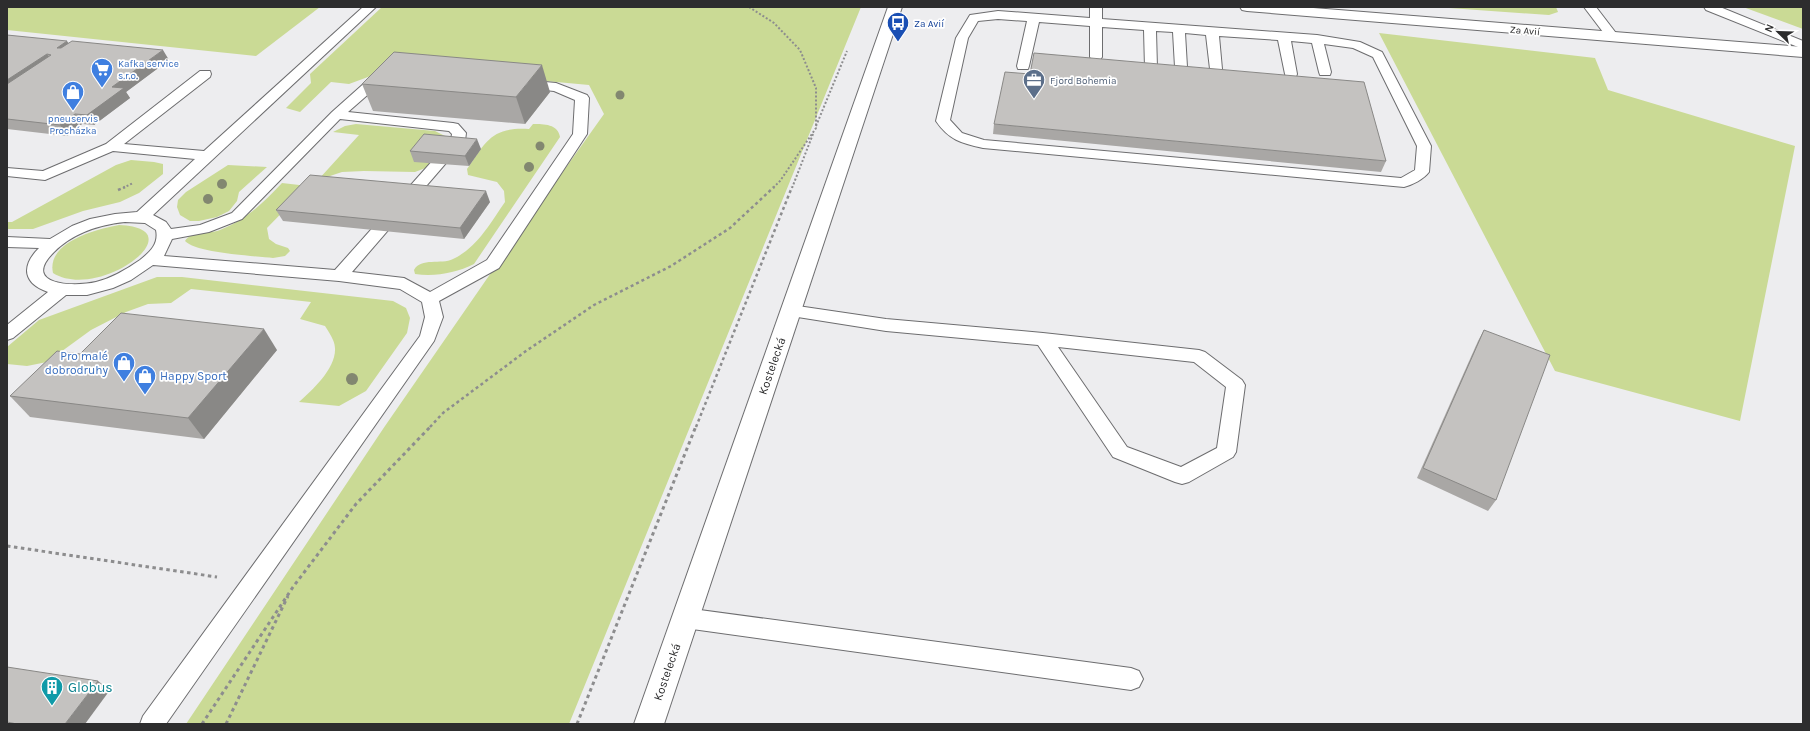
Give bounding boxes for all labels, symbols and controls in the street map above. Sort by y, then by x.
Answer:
bus stop icon: Za Avií [885,10,911,43]
north arrow [1758,12,1798,52]
place label: Za Avií [914,18,944,30]
text: N [1762,22,1777,34]
street label: Za Avií [1509,24,1541,38]
supermarket icon: Kafka service s.r.o. [89,56,115,89]
place label: Kafka service s.r.o. [118,58,179,82]
office icon: Fjord Bohemia [1021,67,1047,100]
place label: Fjord Bohemia [1050,75,1116,87]
shop icon: pneuservis Procházka [60,79,86,112]
place label: pneuservis Procházka [48,113,98,137]
street label: Kostelecká [756,335,788,397]
place label: Pro malé dobrodruhy [45,349,108,377]
shop icon: Pro malé dobrodruhy [111,350,137,383]
shop icon: Happy Sport [132,363,158,396]
place label: Happy Sport [160,369,227,383]
street label: Kostelecká [651,641,683,703]
building icon: Globus [39,674,65,707]
place label: Globus [68,679,113,696]

